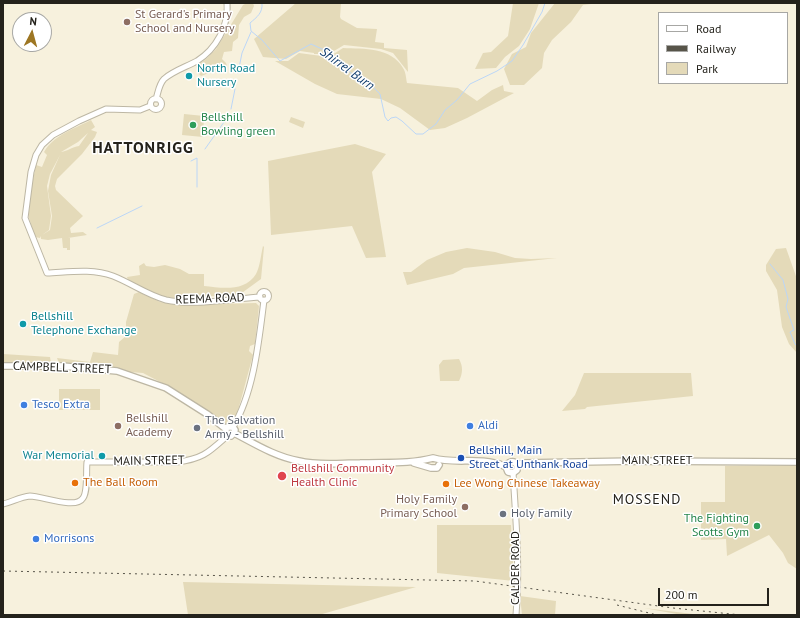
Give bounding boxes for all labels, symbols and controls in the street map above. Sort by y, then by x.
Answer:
place label: St Gerard's Primary School and Nursery [135,8,235,36]
north arrow [12,12,52,52]
legend [658,12,788,84]
text: N [29,14,37,28]
marker: St Gerard's Primary School and Nursery [122,17,132,27]
text: Road [696,21,721,36]
text: Railway [696,41,736,56]
water label: Shirrel Burn [317,44,377,94]
text: Park [696,61,718,76]
place label: North Road Nursery [197,62,255,90]
marker: North Road Nursery [184,71,194,81]
place label: Bellshill Bowling green [201,111,275,139]
marker: Bellshill Bowling green [188,120,198,130]
district label: HATTONRIGG [92,138,194,158]
street label: REEMA ROAD [175,291,245,307]
place label: Bellshill Telephone Exchange [31,310,137,338]
marker: Bellshill Telephone Exchange [18,319,28,329]
street label: CAMPBELL STREET [13,359,111,377]
place label: Tesco Extra [32,398,90,412]
marker: Tesco Extra [19,400,29,410]
place label: Bellshill Academy [126,412,172,440]
place label: The Salvation Army - Bellshill [205,414,284,442]
place label: Aldi [478,419,498,433]
marker: Bellshill Academy [113,421,123,431]
marker: Aldi [465,421,475,431]
marker: The Salvation Army - Bellshill [192,423,202,433]
place label: Bellshill, Main Street at Unthank Road [469,444,588,472]
place label: War Memorial [23,449,94,463]
marker: War Memorial [97,451,107,461]
street label: MAIN STREET [113,453,185,469]
marker: Bellshill, Main Street at Unthank Road [456,453,466,463]
street label: MAIN STREET [622,454,692,468]
place label: Bellshill Community Health Clinic [291,462,394,490]
marker: Bellshill Community Health Clinic [276,470,288,482]
place label: The Ball Room [83,476,158,490]
place label: Lee Wong Chinese Takeaway [454,477,600,491]
marker: The Ball Room [70,478,80,488]
marker: Lee Wong Chinese Takeaway [441,479,451,489]
district label: MOSSEND [613,492,681,508]
place label: Holy Family Primary School [380,493,457,521]
marker: Holy Family Primary School [460,502,470,512]
place label: Holy Family [511,507,572,521]
marker: Holy Family [498,509,508,519]
place label: The Fighting Scotts Gym [684,512,749,540]
marker: The Fighting Scotts Gym [752,521,762,531]
street label: CALDER ROAD [509,531,523,605]
place label: Morrisons [44,532,94,546]
marker: Morrisons [31,534,41,544]
scale bar [660,580,771,606]
text: 200 m [665,587,698,602]

